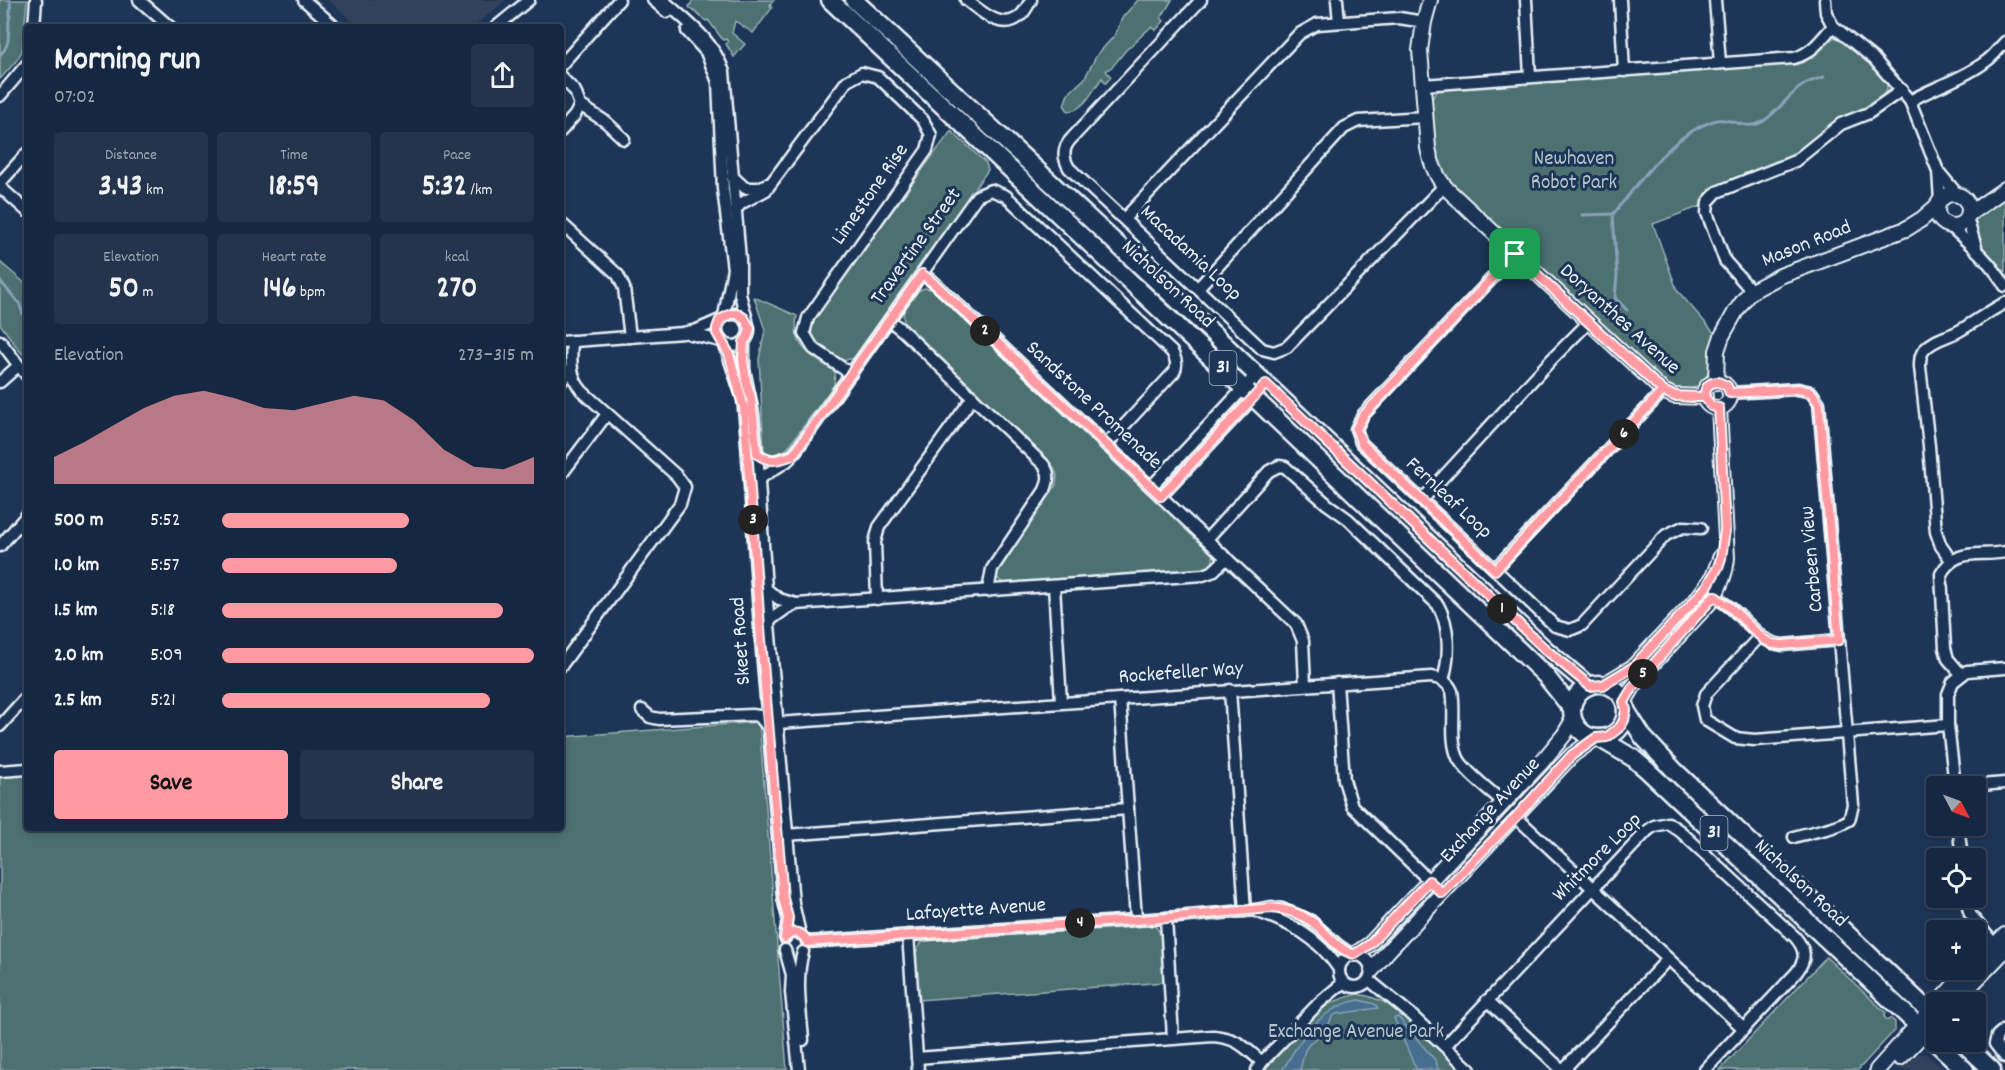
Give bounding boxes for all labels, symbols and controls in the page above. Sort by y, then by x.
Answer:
text: Morning run [54,38,201,85]
button: share [471,44,534,107]
text: 07:02 [54,84,96,112]
street label: Limestone Rise [825,138,917,252]
text: Distance [105,144,157,167]
text: Time [280,144,308,167]
text: Pace [443,144,471,167]
park label: Newhaven Robot Park [1531,145,1617,199]
text: 3.43 [98,167,142,210]
text: 18:59 [268,167,320,210]
text: 5:32 [421,167,467,210]
text: km [142,179,164,202]
text: /km [467,179,493,202]
street label: Travertine Street [864,182,970,312]
street label: Macadamia Loop [1132,199,1248,309]
street label: Mason Road [1758,213,1856,277]
pin [1489,228,1540,279]
street label: Nicholson Road [1113,234,1221,336]
icon: arrive [1498,237,1531,270]
text: Elevation [103,246,159,269]
text: Heart rate [262,246,326,269]
text: kcal [445,246,469,269]
street label: Doryanthes Avenue [1552,257,1686,383]
text: 50 [109,269,139,312]
text: 146 [263,269,296,312]
text: 270 [437,269,477,312]
text: m [139,281,153,304]
text: bpm [296,281,325,304]
pin: 2 [970,316,1000,346]
text: 2 [982,319,989,342]
street label: Sandstone Promenade [1018,335,1168,477]
text: Elevation [54,342,124,370]
text: 273–315 m [458,342,534,370]
road number: 31 [1210,351,1236,385]
pin: 6 [1609,419,1639,449]
text: 6 [1620,422,1628,445]
street label: Fernleaf Loop [1398,451,1498,547]
street label: Carbeen View [1793,504,1833,614]
pin: 3 [738,505,768,535]
text: 500 m [54,507,103,535]
text: 5:52 [150,507,181,535]
text: 3 [749,508,757,531]
text: 1.0 km [54,552,99,580]
text: 5:57 [150,552,180,580]
pin: 1 [1487,594,1517,624]
street label: Skeet Road [724,596,760,686]
text: 1.5 km [54,597,97,625]
text: 5:18 [150,597,175,625]
text: 1 [1500,597,1504,620]
text: 2.0 km [54,642,103,670]
text: 5:09 [150,642,183,670]
street label: Rockefeller Way [1118,655,1245,693]
pin: 5 [1628,659,1658,689]
text: 5 [1639,662,1647,685]
text: 2.5 km [54,687,102,715]
text: 5:21 [150,687,176,715]
button: Save [54,750,288,819]
button: Share [300,750,534,819]
street label: Exchange Avenue [1434,751,1548,871]
north arrow [1926,776,1986,836]
map controls [1926,776,1986,1052]
street label: Whitmore Loop [1546,806,1650,910]
road number: 31 [1700,816,1728,850]
street label: Nicholson Road [1746,833,1854,935]
button: locate [1926,848,1986,908]
street label: Lafayette Avenue [905,891,1047,931]
pin: 4 [1065,908,1095,938]
text: 4 [1077,911,1083,934]
button: + [1926,920,1986,980]
button: − [1926,992,1986,1052]
park label: Exchange Avenue Park [1268,1018,1444,1048]

